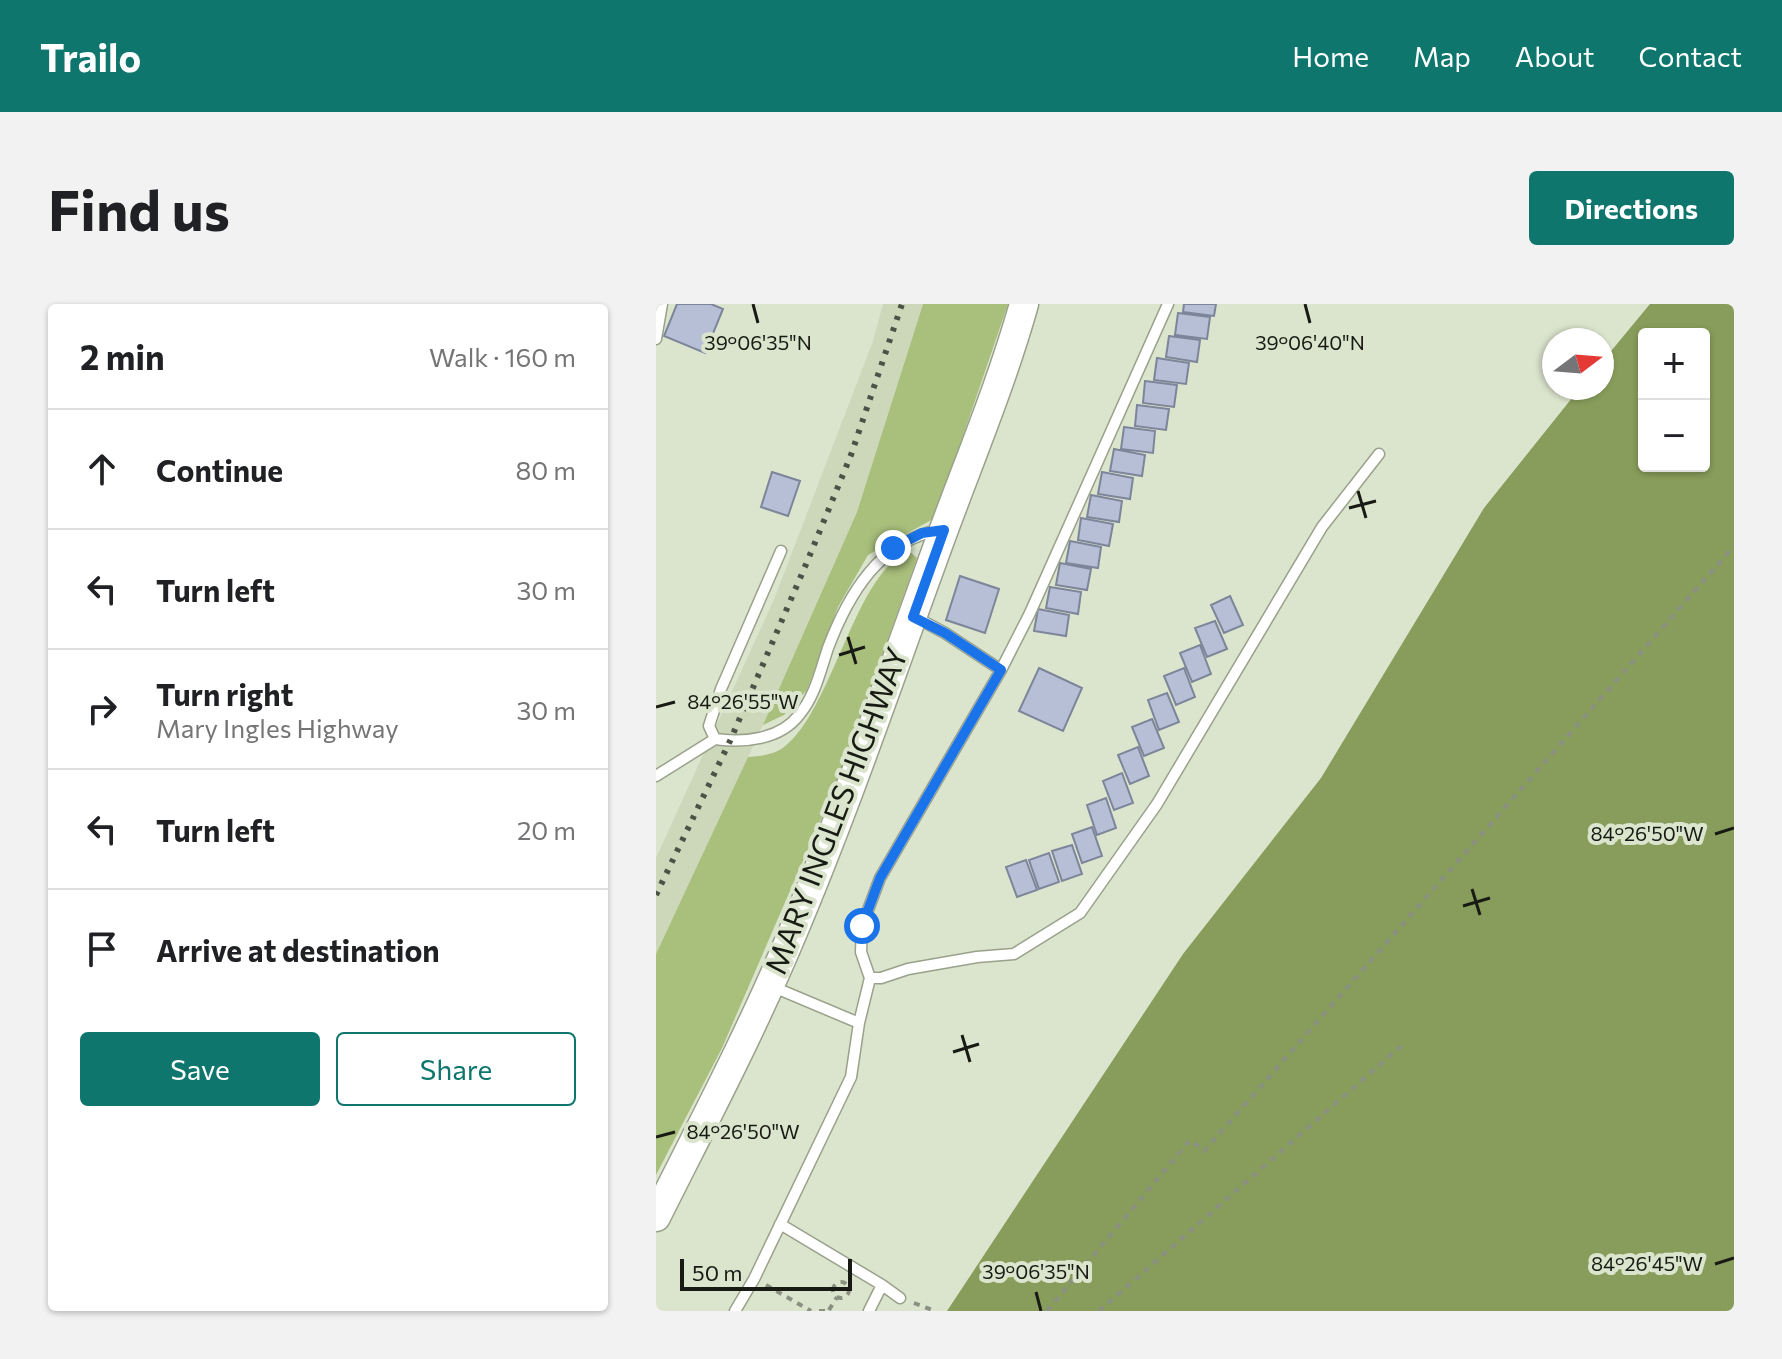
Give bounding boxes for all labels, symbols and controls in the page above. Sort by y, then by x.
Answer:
text: Trailo [40,33,141,80]
text: Home [1292,39,1369,73]
text: Map [1413,39,1471,73]
text: About [1515,39,1595,73]
text: Contact [1639,39,1742,73]
button: Directions [1529,171,1734,245]
text: Find us [48,174,230,243]
north arrow [1542,328,1614,400]
map controls [1638,328,1710,472]
button: + [1638,328,1710,400]
text: 39°06'35"N [704,330,812,354]
text: 39°06'40"N [1255,330,1365,354]
text: 2 min [80,335,165,377]
text: Walk · 160 m [429,341,576,372]
button: − [1638,400,1710,472]
icon: ahead [80,447,124,491]
text: Continue [156,451,283,488]
text: 80 m [516,454,576,485]
route end [875,530,911,566]
icon: left [80,567,124,611]
text: Turn left [156,571,275,608]
text: 30 m [517,574,576,605]
street label: MARY INGLES HIGHWAY [755,642,914,979]
text: Turn right [156,675,293,712]
icon: right [80,687,124,731]
text: 84°26'55"W [687,689,799,713]
text: 30 m [517,694,576,725]
text: Mary Ingles Highway [156,712,399,743]
icon: left [80,807,124,851]
text: Turn left [156,811,275,848]
text: 20 m [517,814,576,845]
text: 84°26'50"W [1590,821,1704,845]
route start [844,908,880,944]
icon: arrive [80,927,124,971]
text: Arrive at destination [156,931,440,968]
button: Save [80,1032,320,1106]
button: Share [336,1032,576,1106]
text: 84°26'50"W [686,1119,800,1143]
text: 84°26'45"W [1591,1251,1703,1275]
scale bar [680,1255,852,1291]
text: 50 m [692,1259,742,1286]
text: 39°06'35"N [982,1259,1090,1283]

